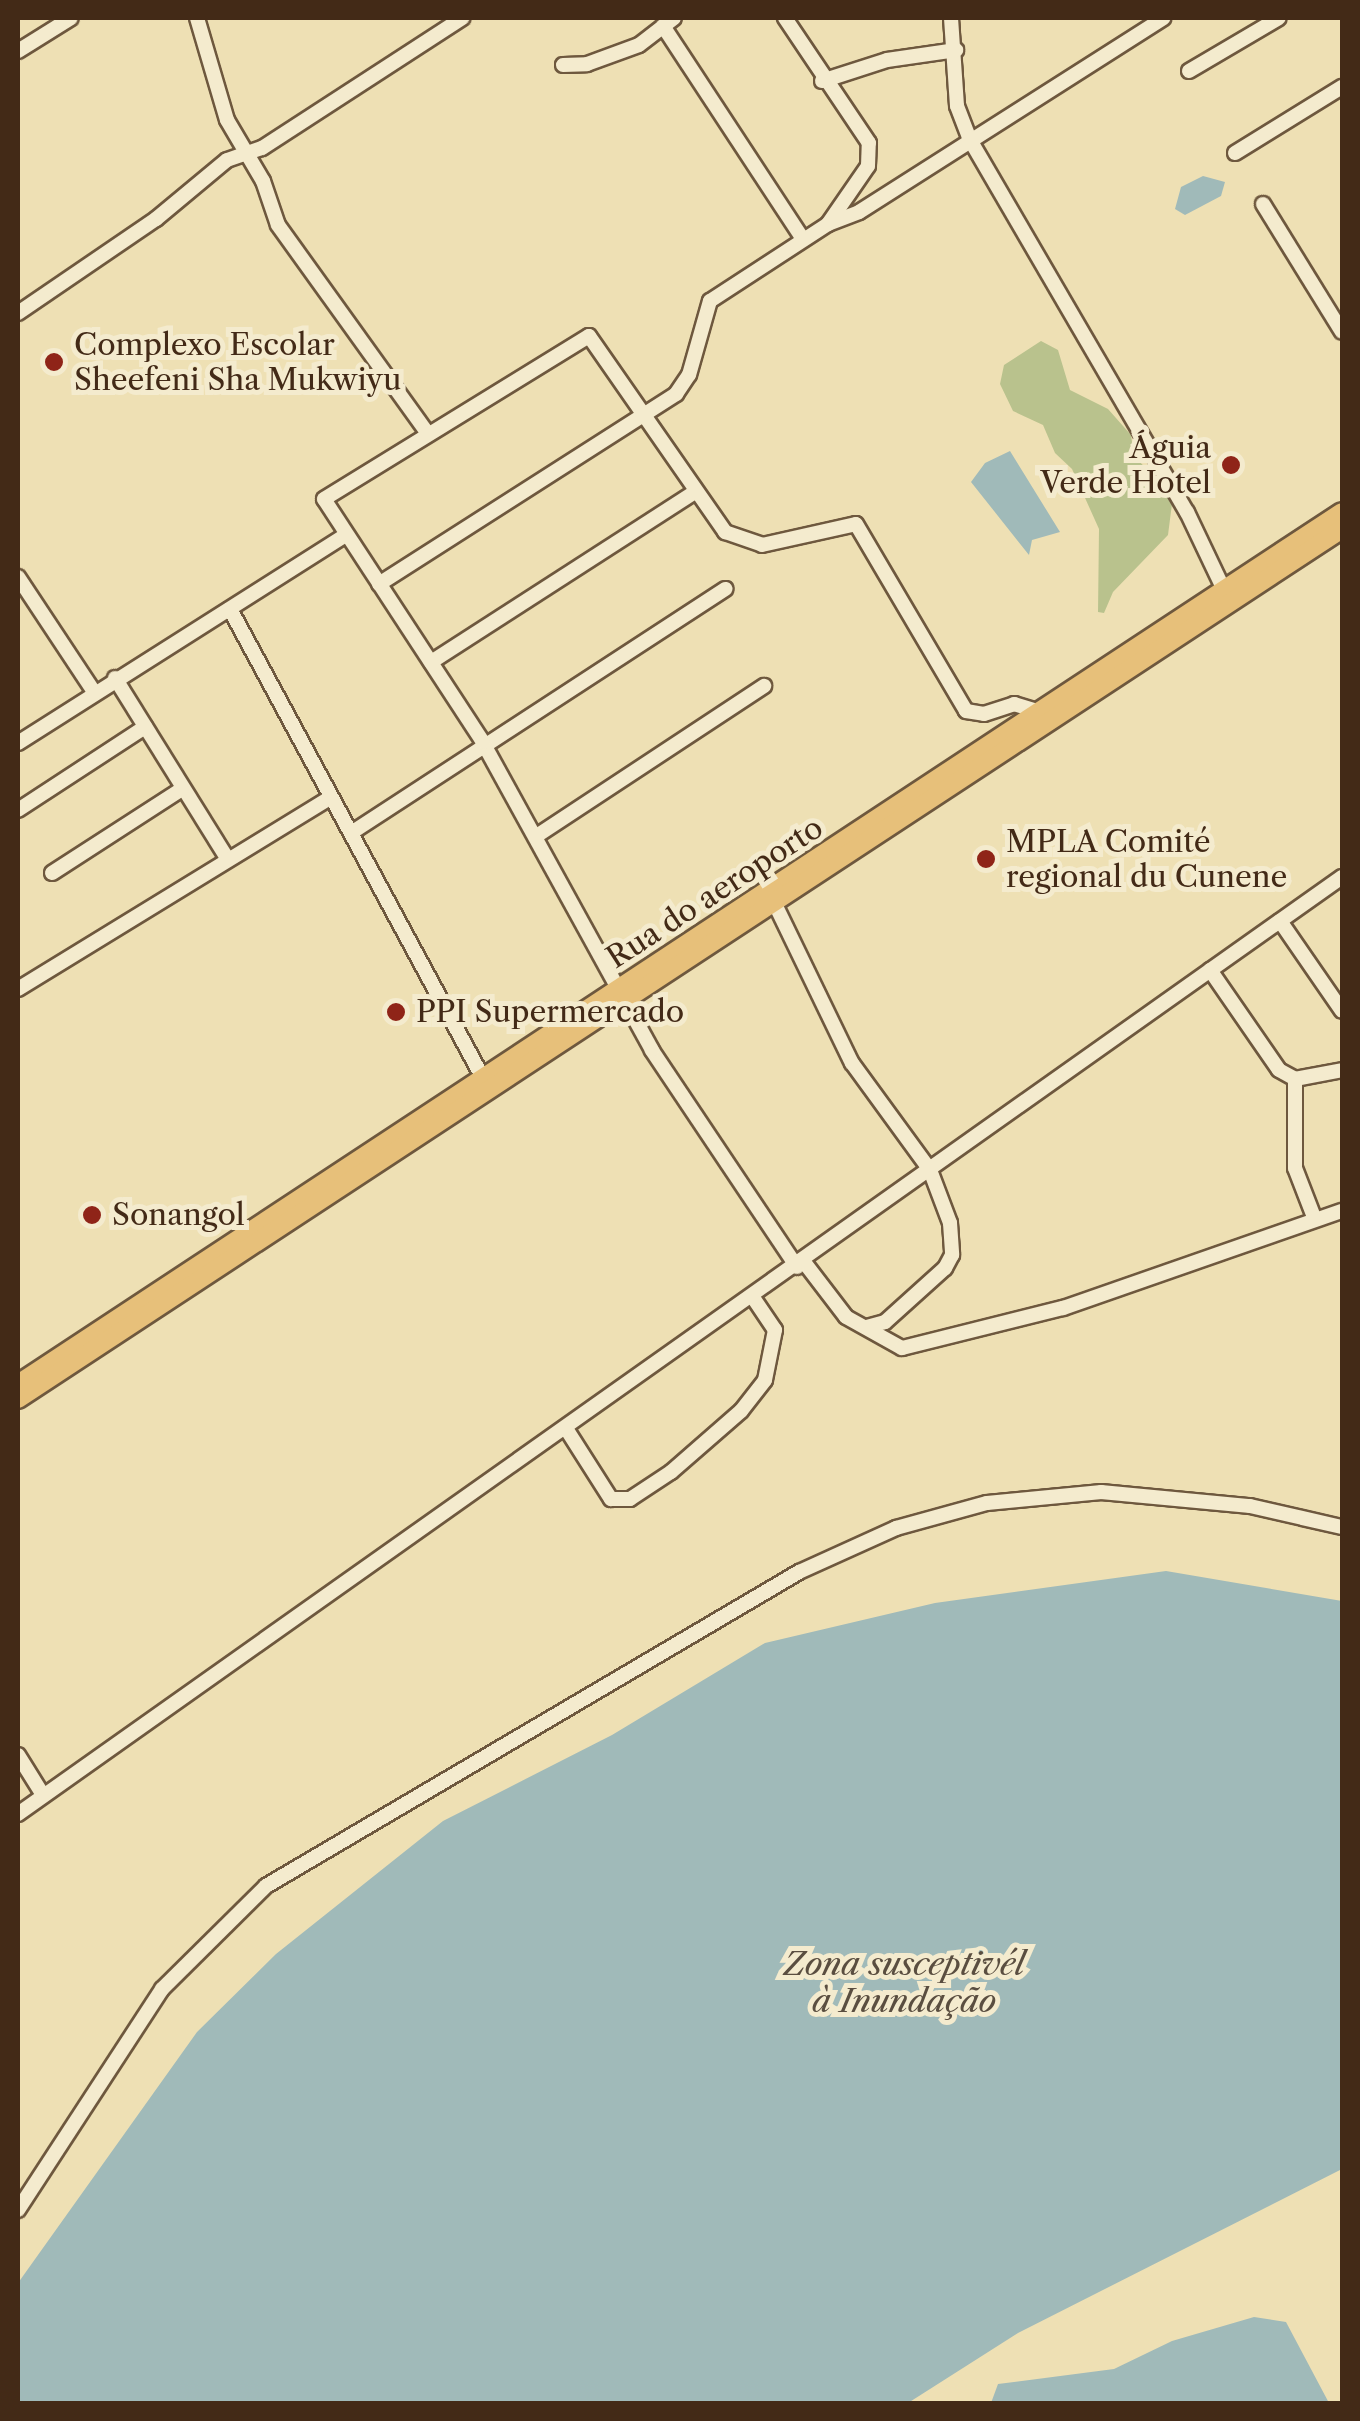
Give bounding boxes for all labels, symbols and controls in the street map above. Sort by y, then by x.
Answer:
place label: Complexo Escolar Sheefeni Sha Mukwiyu [74,327,402,398]
marker: Complexo Escolar Sheefeni Sha Mukwiyu [43,351,65,373]
place label: Águia Verde Hotel [1040,430,1211,500]
marker: Águia Verde Hotel [1220,454,1242,476]
street label: Rua do aeroporto [600,810,830,976]
place label: MPLA Comité regional du Cunene [1006,824,1287,894]
marker: MPLA Comité regional du Cunene [975,848,997,870]
place label: PPI Supermercado [416,994,684,1030]
marker: PPI Supermercado [385,1001,407,1023]
place label: Sonangol [112,1197,245,1233]
marker: Sonangol [81,1204,103,1226]
water label: Zona susceptivél à Inundação [783,1946,1025,2021]

